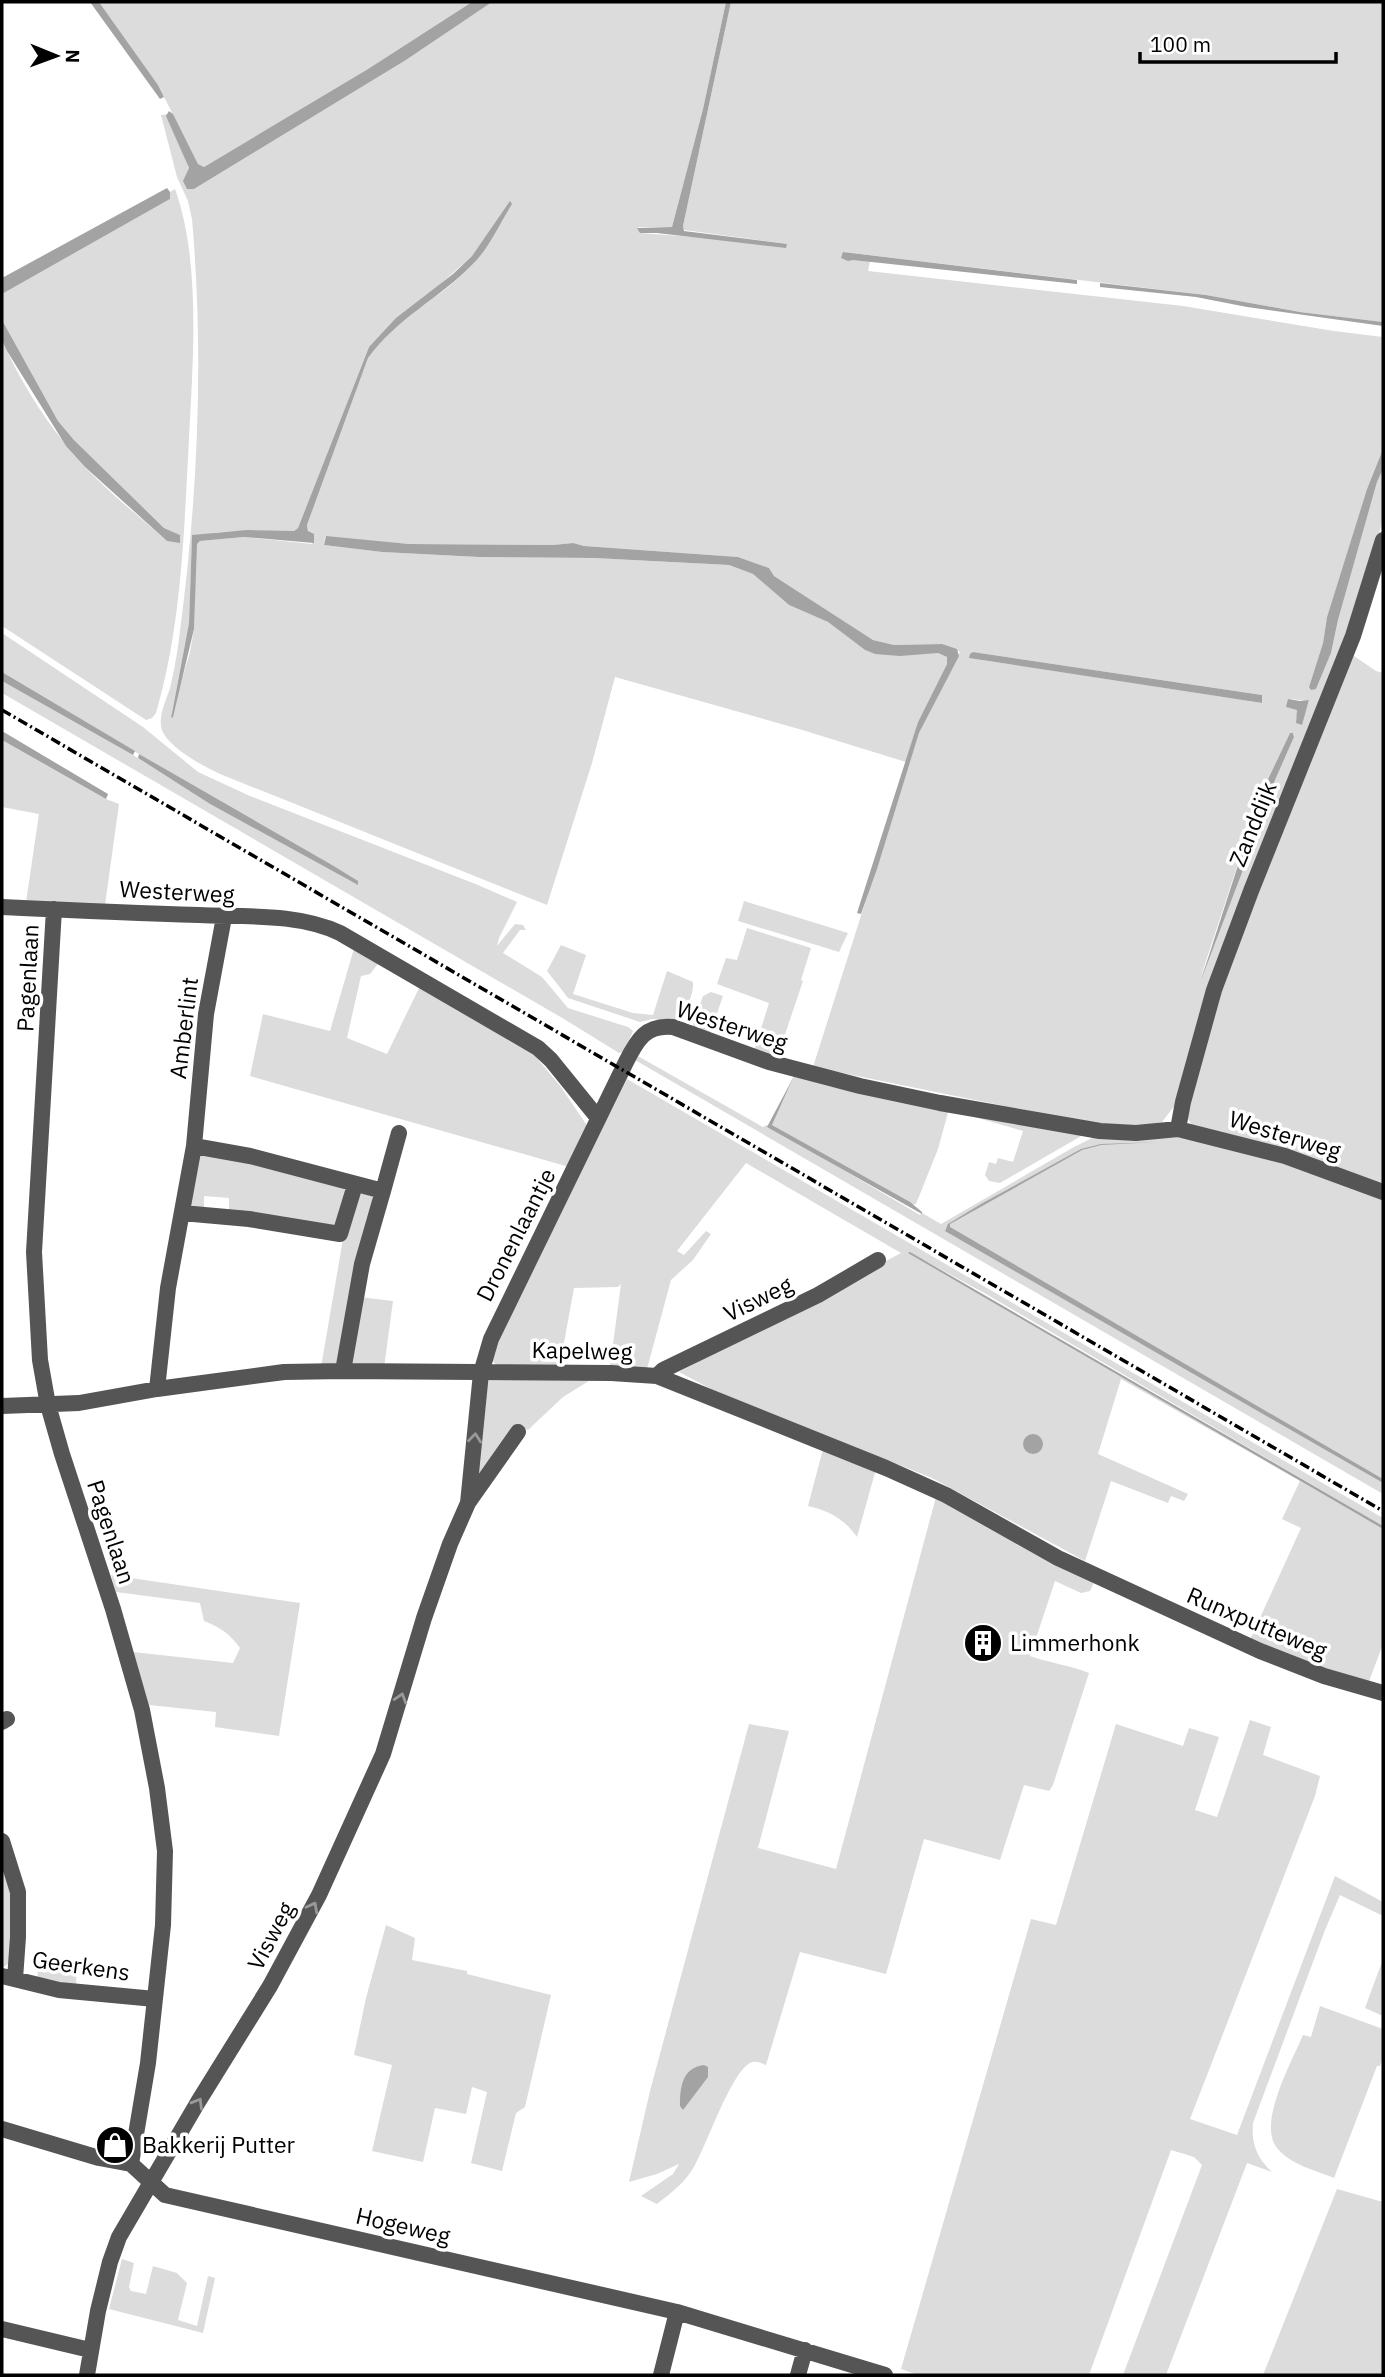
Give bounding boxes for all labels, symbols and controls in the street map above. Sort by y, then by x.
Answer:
north arrow [21,21,91,91]
scale bar [1140,21,1336,65]
text: 100 m [1150,30,1211,58]
text: N [61,49,85,63]
street label: Zanddijk [1221,777,1283,871]
street label: Westerweg [119,873,235,909]
street label: Pagenlaan [9,923,45,1032]
street label: Amberlint [162,975,204,1081]
street label: Westerweg [673,993,792,1057]
street label: Westerweg [1226,1103,1345,1165]
street label: Dronenlaantje [469,1163,562,1306]
street label: Visweg [718,1269,797,1328]
street label: Kapelweg [531,1334,633,1366]
one-way arrow [467,1432,482,1444]
street label: Pagenlaan [81,1476,143,1587]
street label: Runxputteweg [1183,1579,1332,1665]
building icon: Limmerhonk [962,1622,1004,1664]
place label: Limmerhonk [1010,1627,1140,1657]
one-way arrow [393,1692,407,1704]
street label: Visweg [240,1896,301,1975]
one-way arrow [304,1902,318,1914]
street label: Geerkens [30,1943,132,1987]
one-way arrow [189,2098,202,2111]
shop icon: Bakkerij Putter [94,2124,136,2166]
place label: Bakkerij Putter [142,2129,296,2159]
street label: Hogeweg [353,2200,453,2250]

